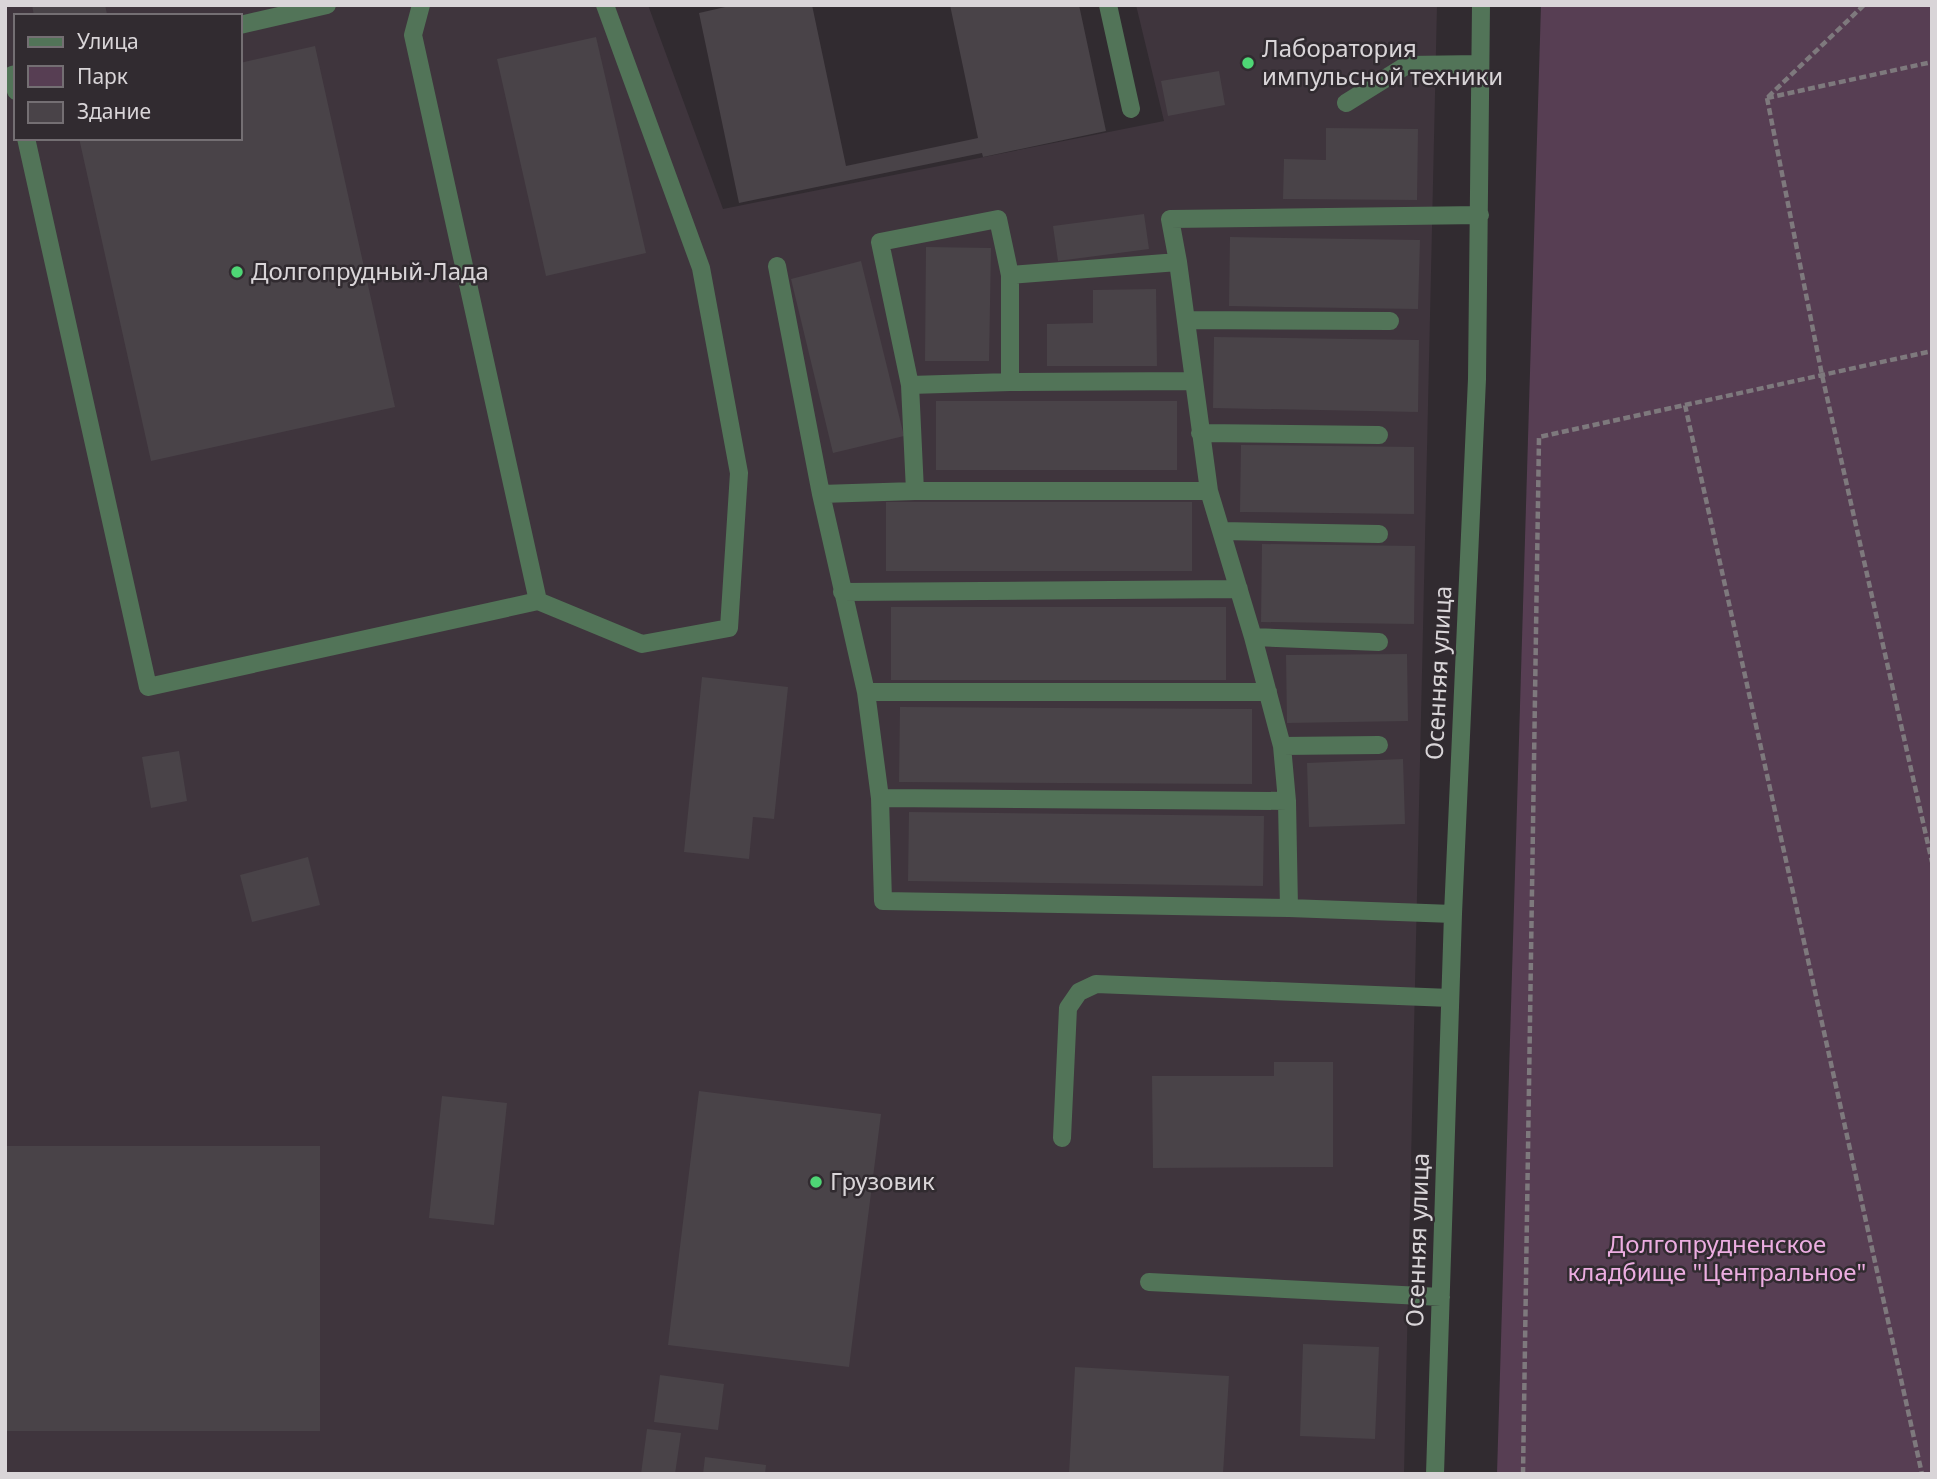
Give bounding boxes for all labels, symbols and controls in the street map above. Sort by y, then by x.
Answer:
legend [14,14,242,140]
text: Улица [77,27,139,55]
place label: Лаборатория импульсной техники [1262,31,1503,92]
marker: Лаборатория импульсной техники [1240,55,1256,71]
text: Парк [77,62,128,90]
text: Здание [77,97,151,125]
place label: Долгопрудный-Лада [251,254,489,287]
marker: Долгопрудный-Лада [229,264,245,280]
street label: Осенняя улица [1416,585,1459,761]
street label: Осенняя улица [1397,1152,1436,1328]
place label: Грузовик [830,1164,935,1197]
marker: Грузовик [808,1174,824,1190]
park label: Долгопрудненское кладбище "Центральное" [1568,1227,1866,1288]

